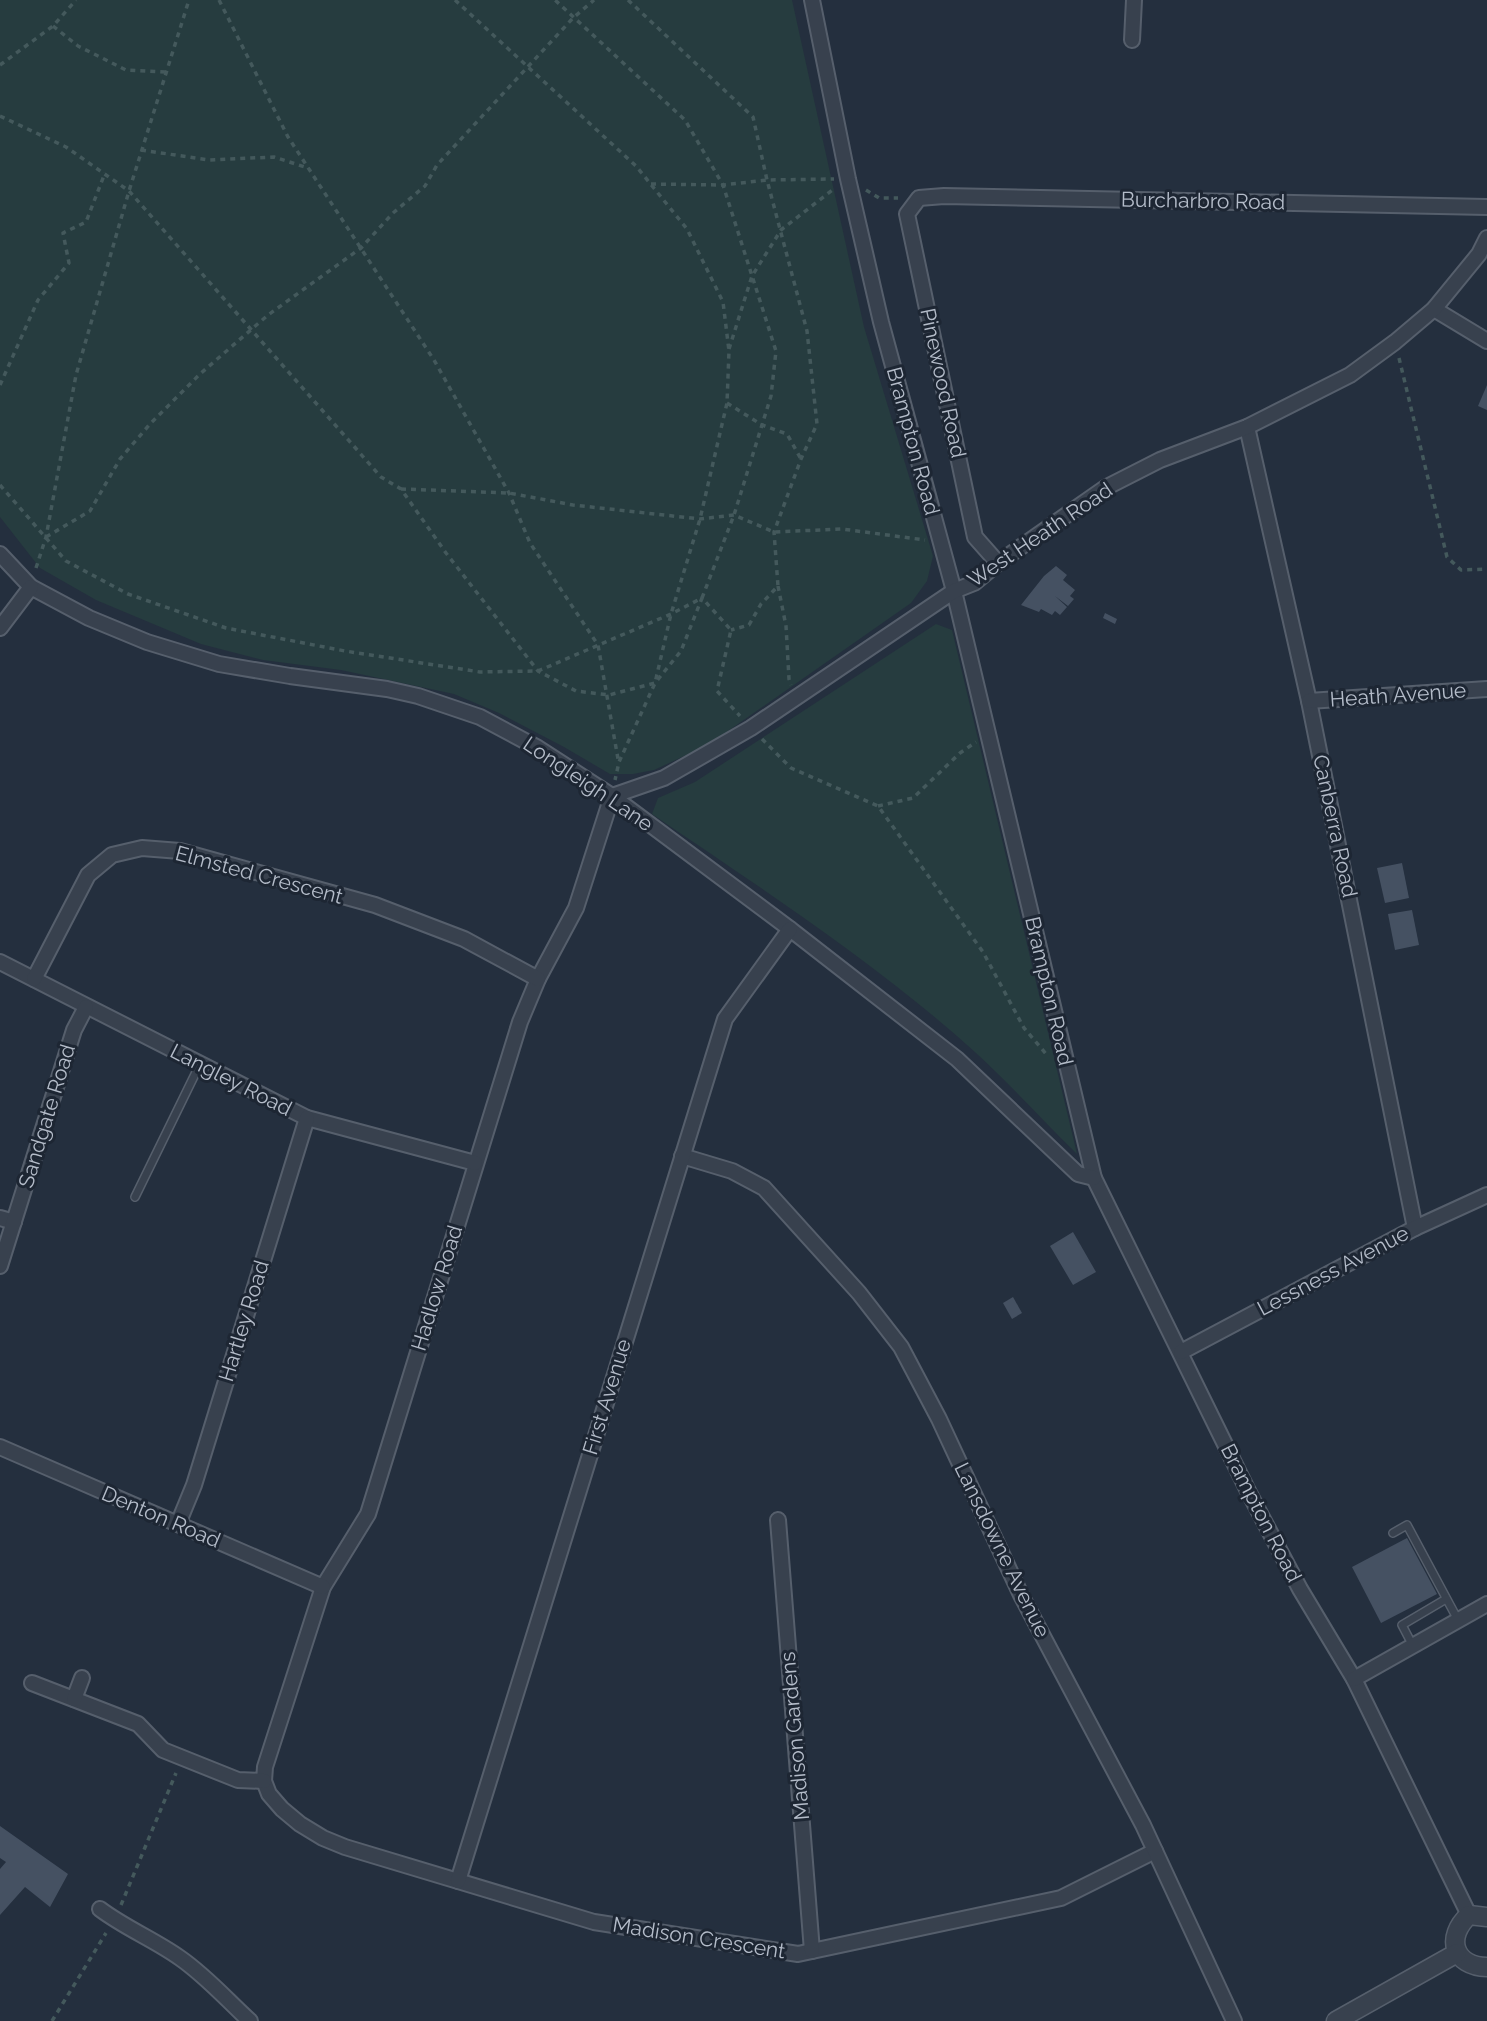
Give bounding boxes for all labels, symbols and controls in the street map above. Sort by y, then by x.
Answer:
street label: Burcharbro Road [1121,187,1285,214]
street label: Pinewood Road [915,306,972,460]
street label: Brampton Road [882,364,945,518]
street label: West Heath Road [962,477,1117,592]
street label: Heath Avenue [1329,677,1467,712]
street label: Longleigh Lane [519,731,658,836]
street label: Canberra Road [1308,752,1363,900]
street label: Elmsted Crescent [173,840,346,909]
street label: Brampton Road [1020,914,1079,1068]
street label: Langley Road [166,1038,296,1121]
street label: Sandgate Road [13,1041,80,1191]
street label: Lessness Avenue [1253,1220,1413,1321]
street label: Hadlow Road [406,1222,467,1354]
street label: Hartley Road [213,1257,274,1385]
street label: First Avenue [577,1336,636,1458]
street label: Brampton Road [1216,1439,1307,1586]
street label: Lansdowne Avenue [949,1458,1056,1641]
street label: Denton Road [98,1480,224,1553]
street label: Madison Gardens [775,1651,814,1821]
street label: Madison Crescent [611,1912,787,1963]

